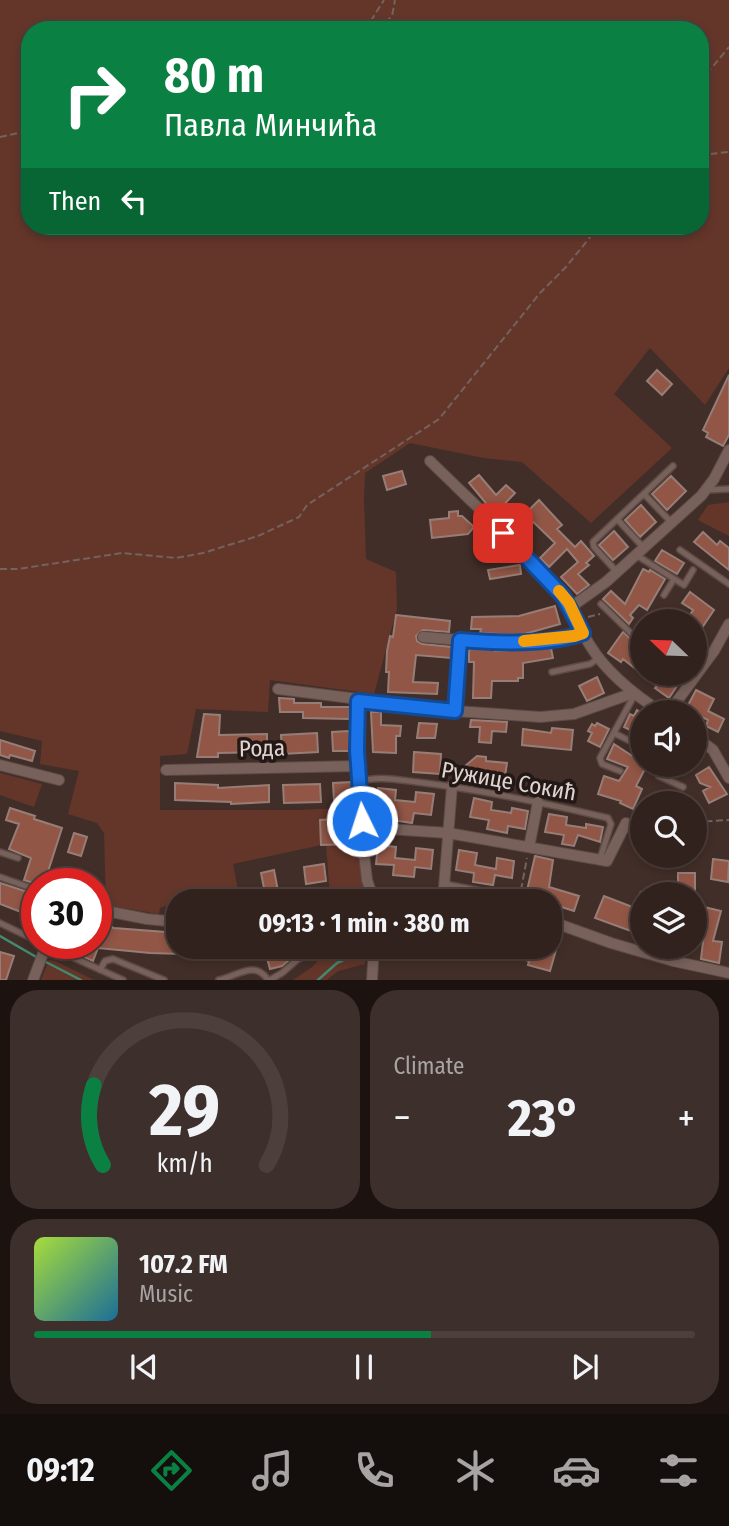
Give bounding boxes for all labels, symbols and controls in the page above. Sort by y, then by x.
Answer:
text: 80 m [164,46,264,105]
icon: right [49,49,140,140]
text: Павла Минчића [164,106,377,144]
icon: left [115,182,153,220]
text: Then [49,186,101,217]
pin [473,503,533,563]
icon: arrive [484,514,522,552]
north arrow [630,609,707,686]
map controls [630,609,707,959]
button: sound [630,700,707,777]
street label: Рода [239,734,285,762]
street label: Ружице Сокић [439,755,579,807]
position arrow [325,784,399,858]
button: search [630,791,707,868]
speed limit sign: 30 [21,868,112,959]
button: layers [630,882,707,959]
text: 09:13 · 1 min · 380 m [258,908,470,939]
text: Climate [394,1052,464,1080]
text: 29 [148,1068,220,1155]
text: 23° [508,1087,581,1150]
text: − [394,1095,411,1141]
text: + [678,1095,695,1141]
text: km/h [157,1149,213,1179]
text: 107.2 FM [139,1249,228,1280]
text: Music [139,1280,193,1308]
icon: previous [125,1348,163,1386]
icon: pause [345,1348,383,1386]
icon: next [566,1348,604,1386]
icon: directions [147,1446,196,1495]
icon: music [248,1446,297,1495]
icon: phone [350,1446,399,1495]
icon: climate [451,1446,500,1495]
icon: car [552,1446,601,1495]
icon: filters [654,1446,703,1495]
text: 09:12 [26,1451,95,1489]

